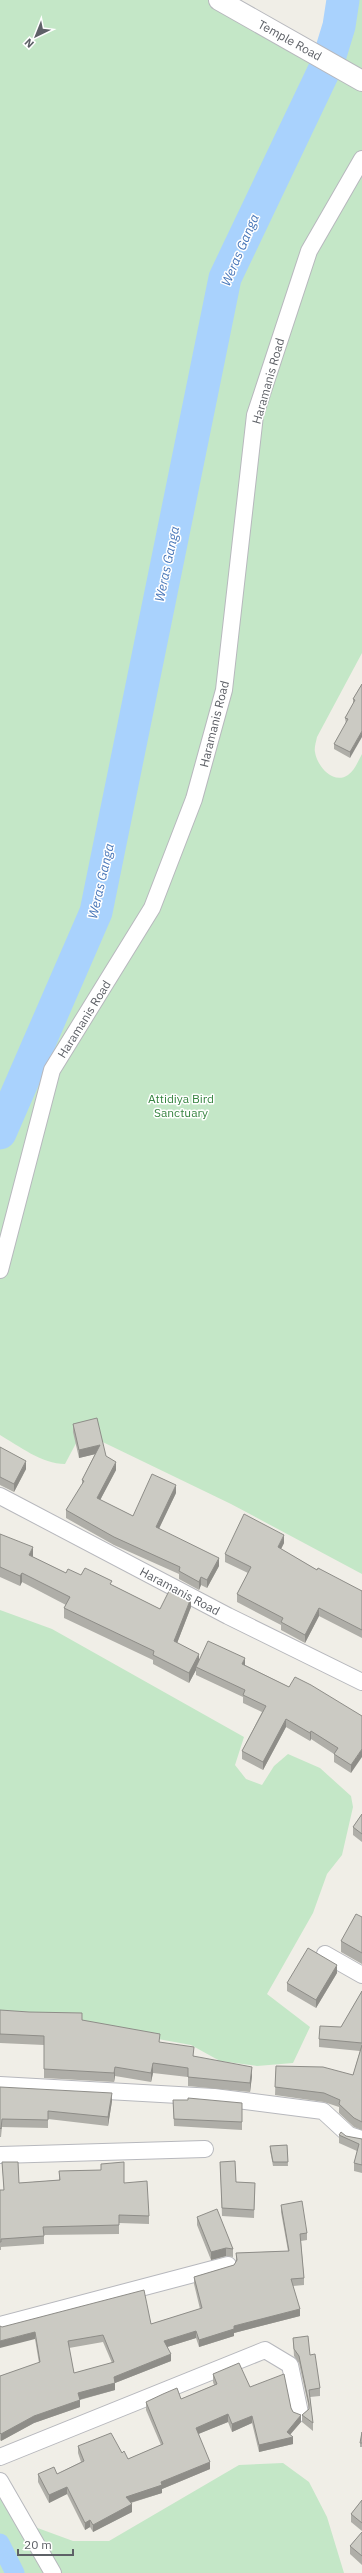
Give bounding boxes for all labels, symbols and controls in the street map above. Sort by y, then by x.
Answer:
north arrow [16,16,56,56]
street label: Temple Road [256,16,324,64]
text: N [21,35,37,51]
water label: Weras Ganga [217,211,263,289]
street label: Haramanis Road [249,336,287,426]
water label: Weras Ganga [151,525,183,603]
street label: Haramanis Road [196,679,232,769]
water label: Weras Ganga [84,842,118,920]
street label: Haramanis Road [54,977,114,1061]
park label: Attidiya Bird Sanctuary [148,1091,214,1120]
street label: Haramanis Road [137,1564,223,1618]
scale bar [18,2531,73,2557]
text: 20 m [24,2537,52,2552]

